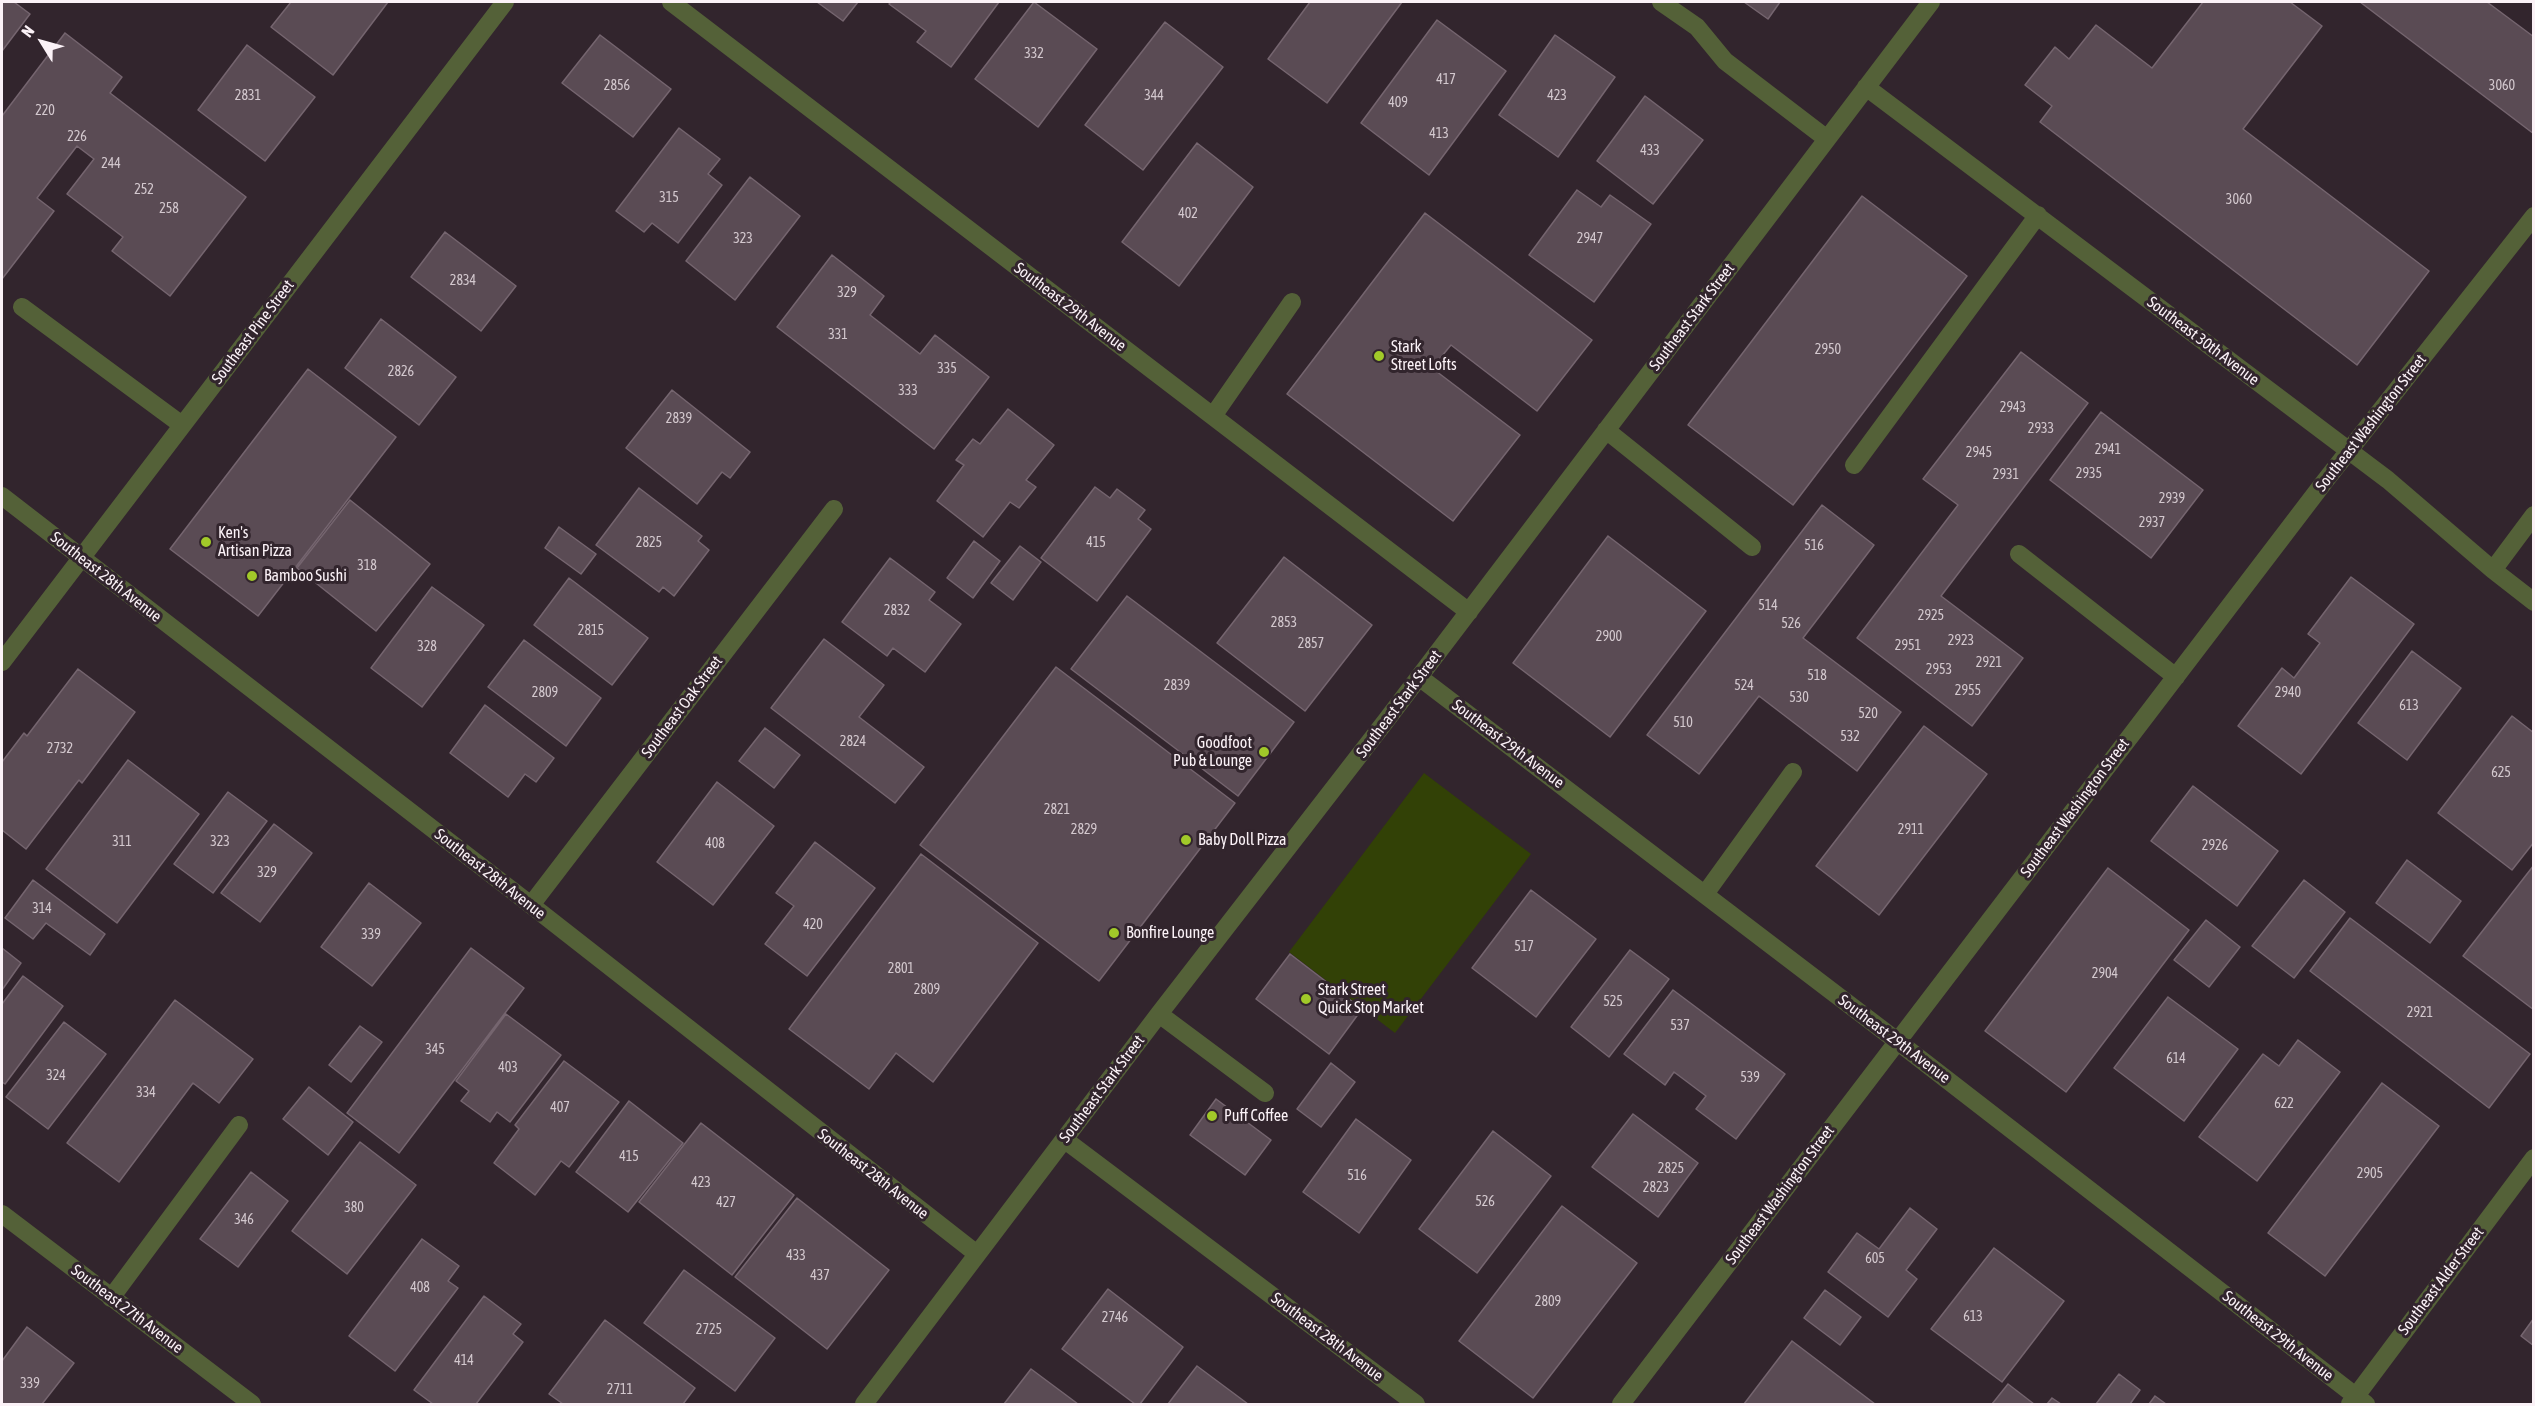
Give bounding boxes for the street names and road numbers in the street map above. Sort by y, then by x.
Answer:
street label: Southeast 29th Avenue [1010,259,1130,355]
street label: Southeast Stark Street [1645,260,1739,374]
street label: Southeast Pine Street [208,276,298,388]
street label: Southeast 30th Avenue [2143,293,2263,389]
street label: Southeast Washington Street [2311,351,2431,495]
street label: Southeast 28th Avenue [47,528,165,626]
street label: Southeast Stark Street [1352,647,1446,761]
street label: Southeast Oak Street [637,652,727,762]
street label: Southeast 29th Avenue [1448,696,1568,792]
street label: Southeast Washington Street [2017,735,2133,881]
street label: Southeast 28th Avenue [431,825,549,923]
street label: Southeast 29th Avenue [1834,991,1954,1087]
street label: Southeast Stark Street [1055,1032,1149,1146]
street label: Southeast Washington Street [1722,1122,1838,1268]
street label: Southeast 28th Avenue [814,1125,932,1223]
street label: Southeast Alder Street [2394,1223,2488,1339]
street label: Southeast 27th Avenue [67,1261,187,1357]
street label: Southeast 29th Avenue [2219,1287,2337,1385]
street label: Southeast 28th Avenue [1267,1289,1387,1385]

